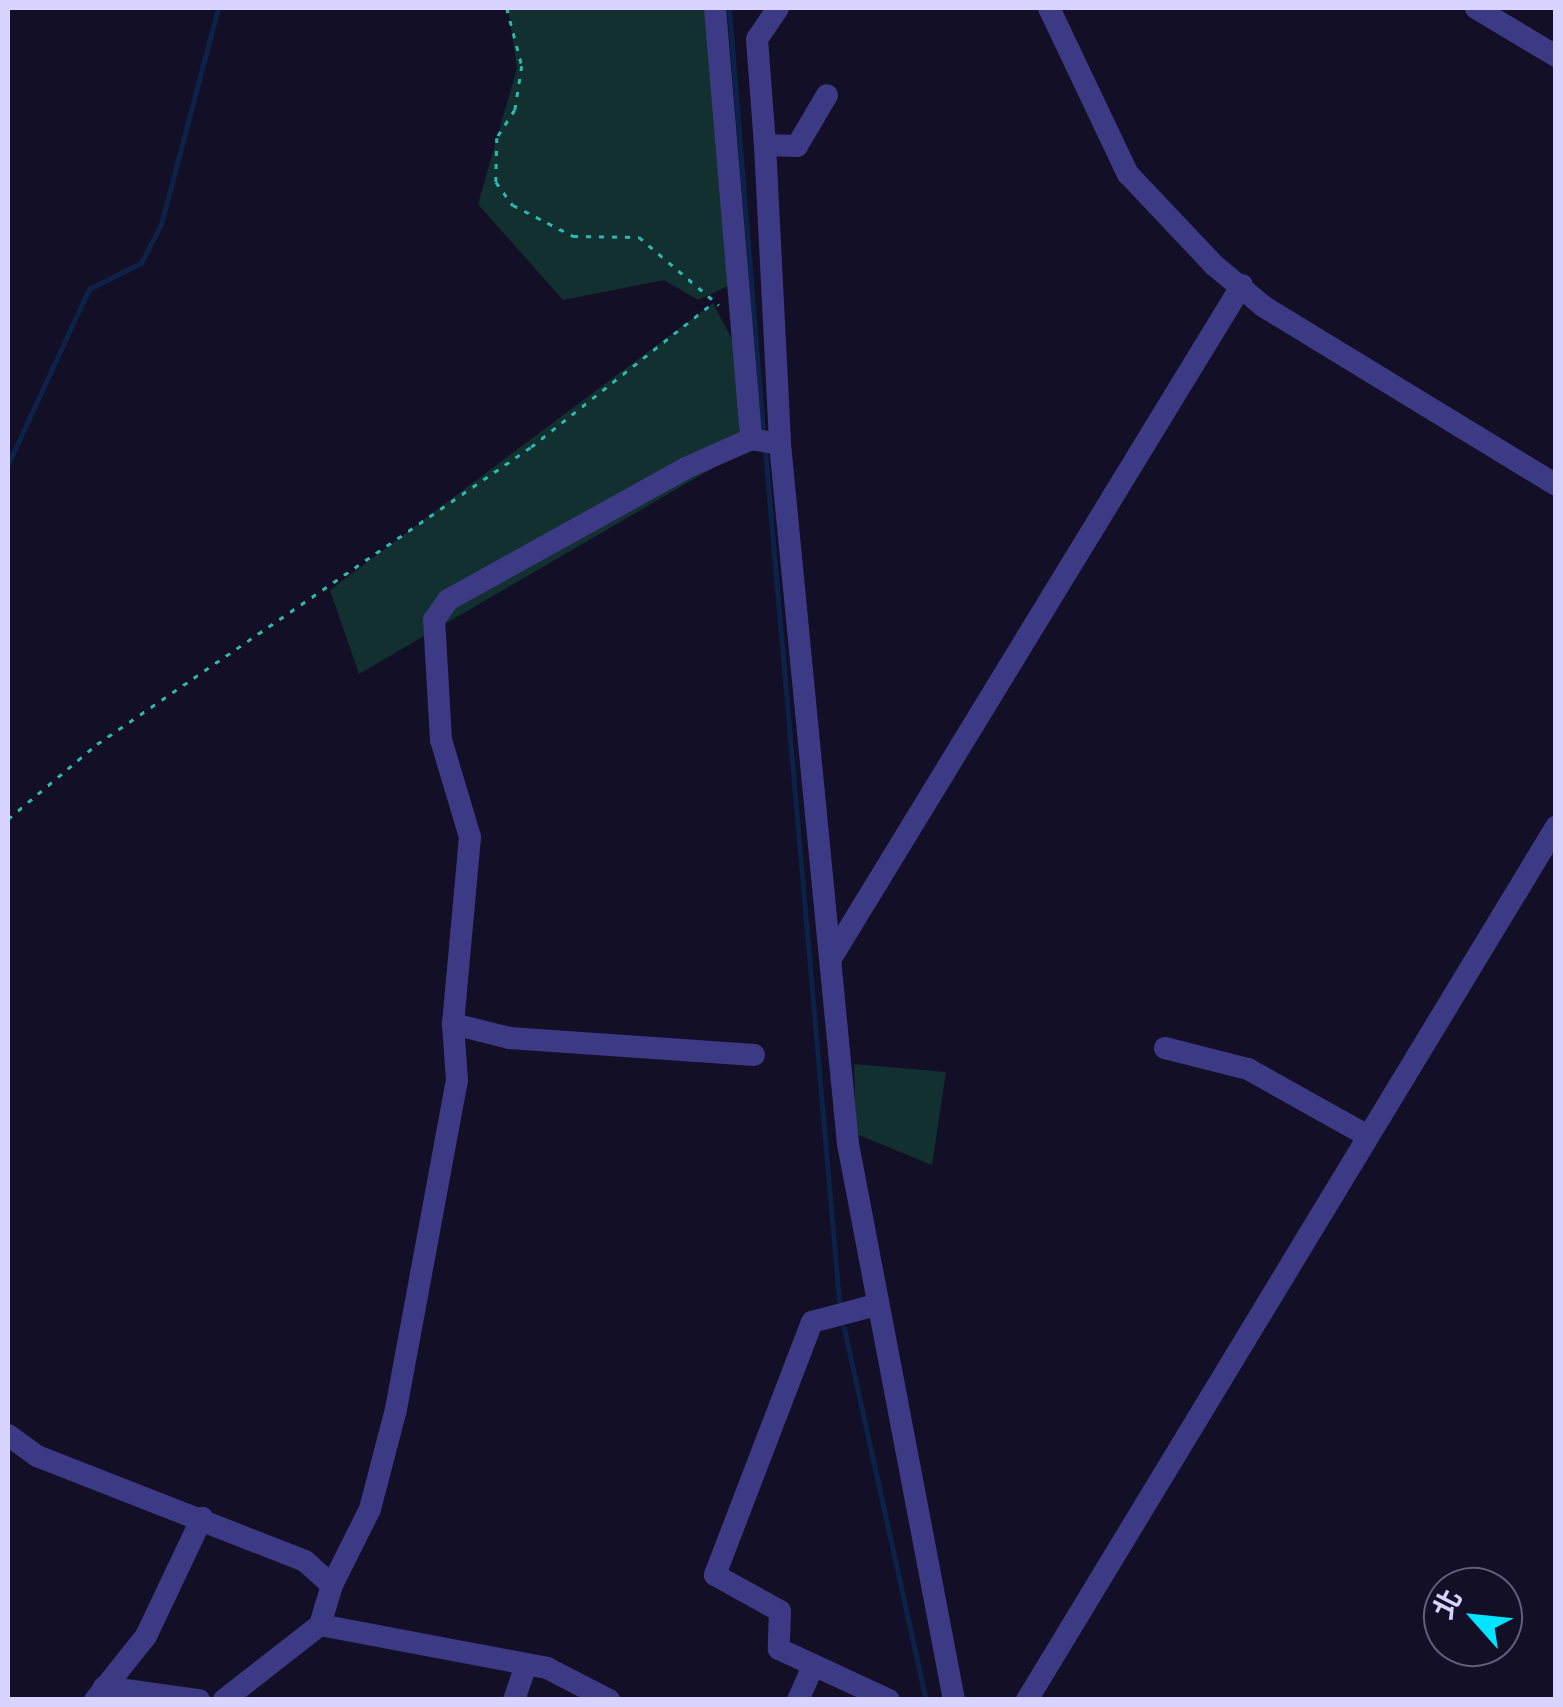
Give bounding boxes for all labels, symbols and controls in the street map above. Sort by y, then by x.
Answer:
north arrow [1423,1567,1523,1667]
text: 北 [1427,1584,1469,1624]

